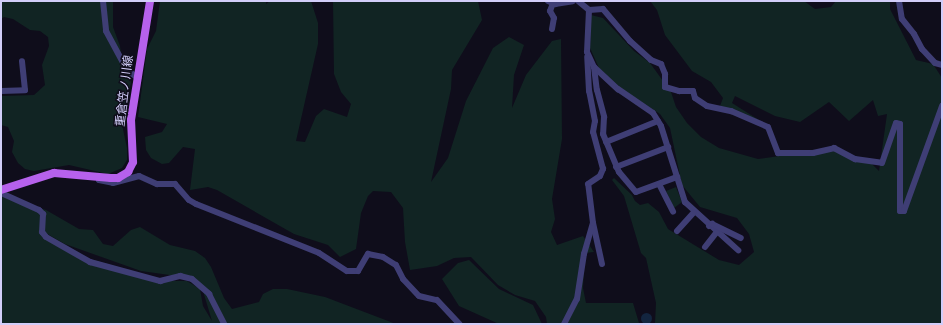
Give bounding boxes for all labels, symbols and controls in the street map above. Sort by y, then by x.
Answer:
street label: 重倉笠ノ川線 [113,54,137,128]

